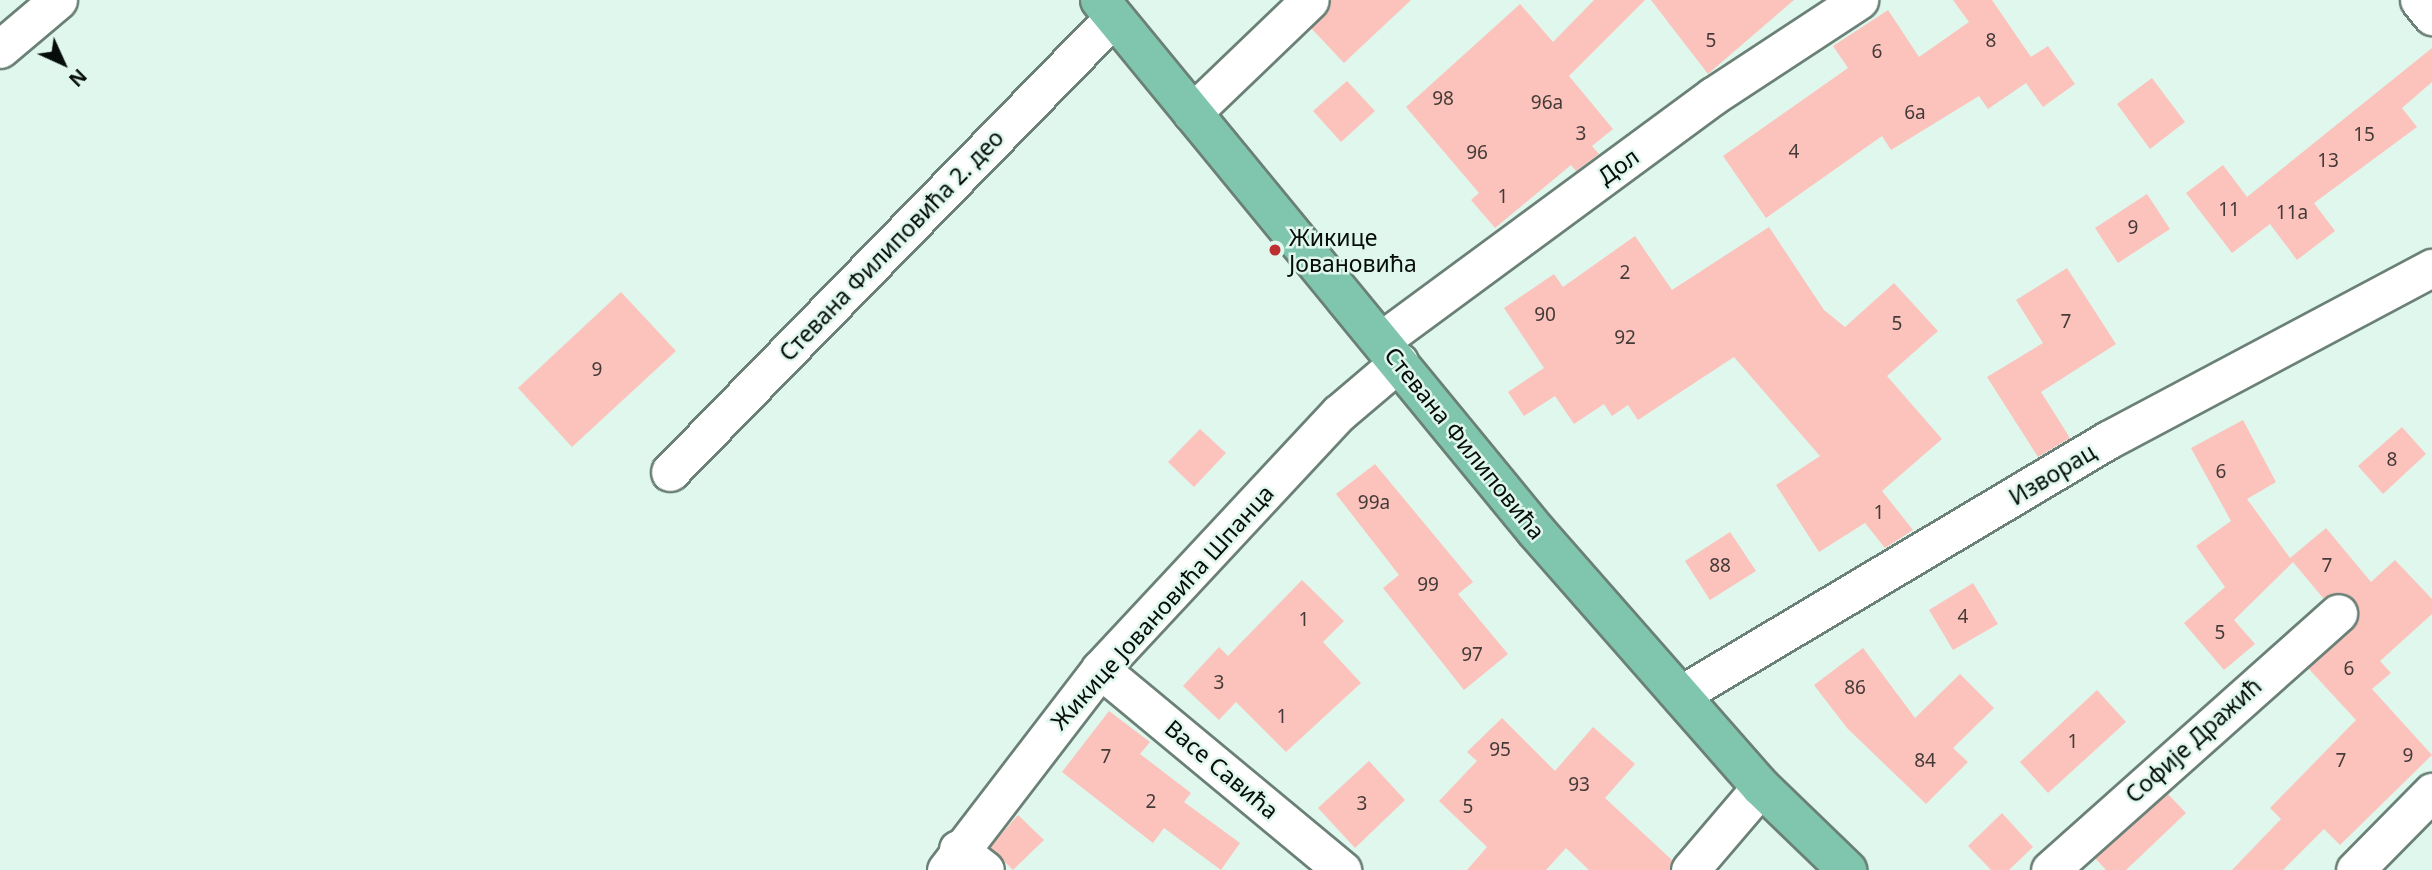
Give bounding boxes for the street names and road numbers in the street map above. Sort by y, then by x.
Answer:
street label: Стевана Филиповића 2. део [773,124,1009,366]
street label: Дол [1592,142,1644,190]
street label: Стевана Филиповића [1379,341,1551,545]
street label: Изворац [2004,437,2100,511]
street label: Жикице Јовановића Шпанца [1045,479,1279,735]
street label: Софије Дражић [2119,672,2267,808]
street label: Васе Савића [1160,714,1284,824]

